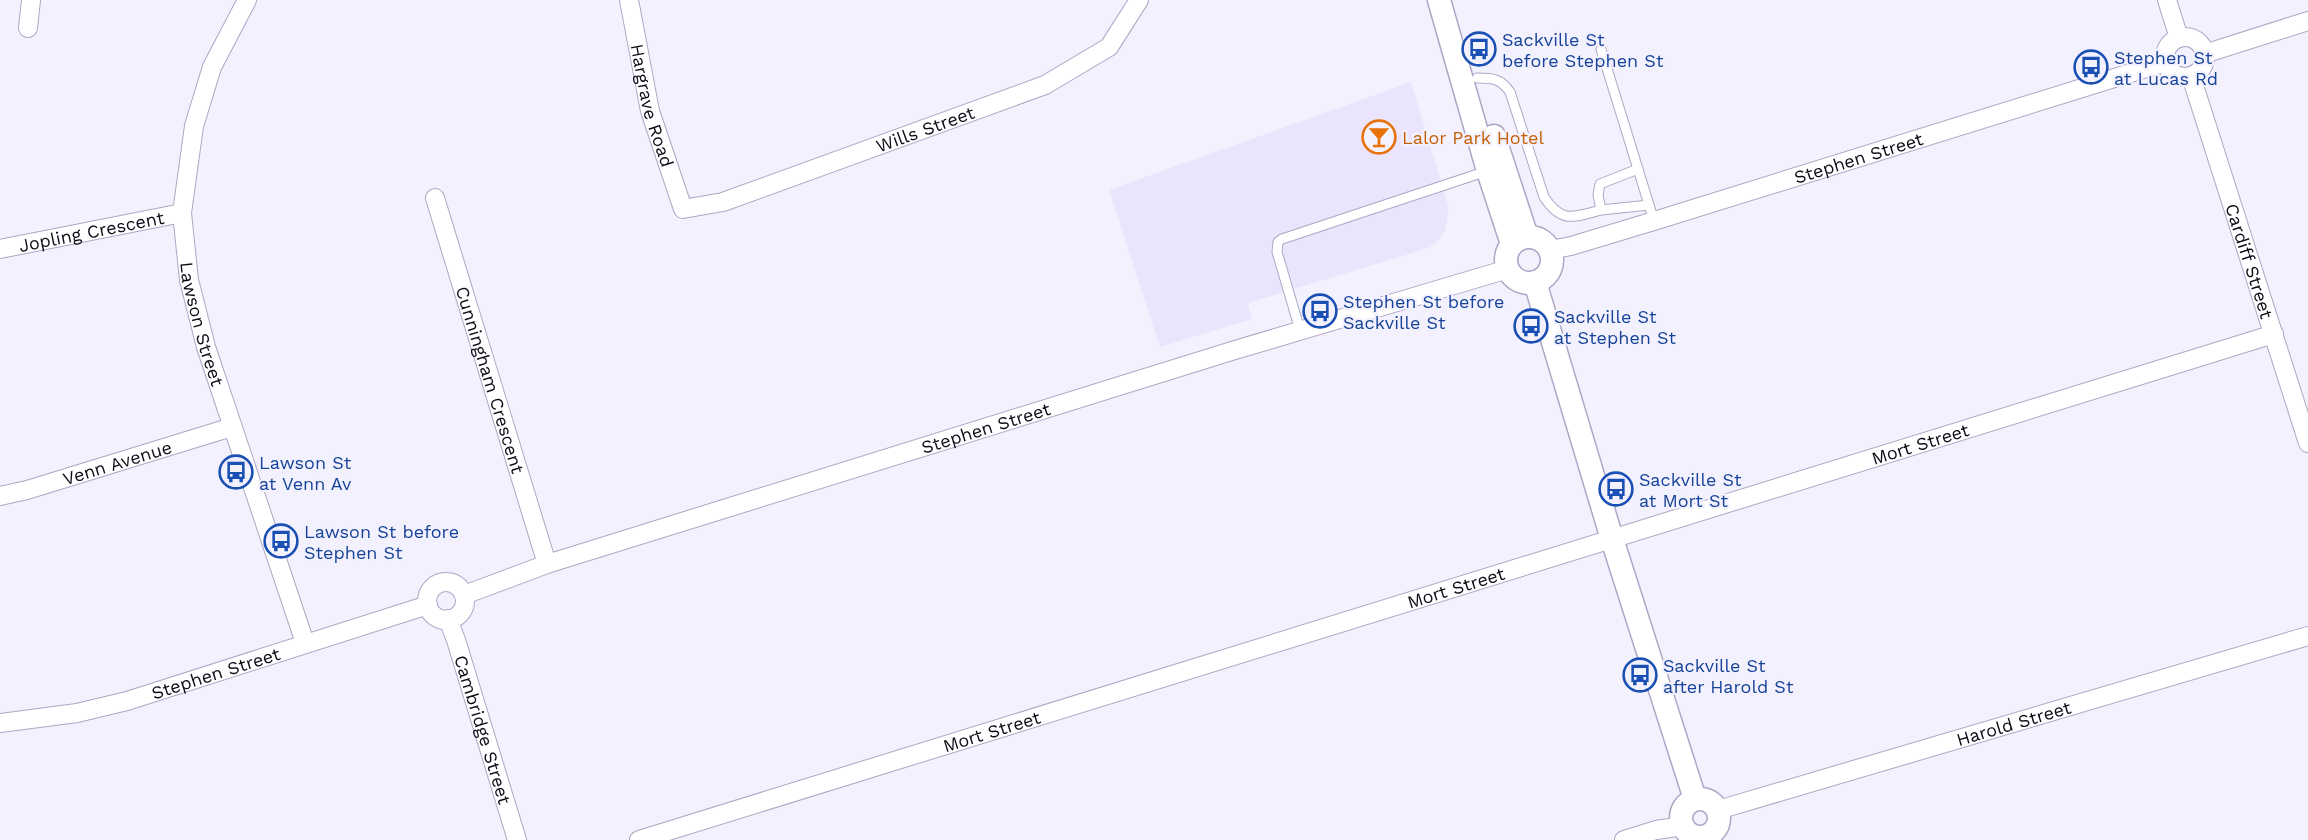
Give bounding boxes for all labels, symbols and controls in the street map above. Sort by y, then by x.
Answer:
place label: Sackville St before Stephen St [1502,29,1664,71]
bus stop icon: Sackville St before Stephen St [1461,31,1497,67]
street label: Hargrave Road [627,42,679,170]
place label: Stephen St at Lucas Rd [2114,47,2218,89]
bus stop icon: Stephen St at Lucas Rd [2073,49,2109,85]
street label: Wills Street [873,101,978,156]
bar icon: Lalor Park Hotel [1361,119,1397,155]
place label: Lalor Park Hotel [1402,127,1544,148]
street label: Stephen Street [1791,128,1926,187]
street label: Cardiff Street [2222,201,2278,321]
street label: Jopling Crescent [17,206,166,256]
street label: Lawson Street [177,261,229,389]
street label: Cunningham Crescent [452,284,529,476]
place label: Stephen St before Sackville St [1343,291,1504,333]
bus stop icon: Stephen St before Sackville St [1302,293,1338,329]
place label: Sackville St at Stephen St [1554,306,1677,348]
bus stop icon: Sackville St at Stephen St [1513,308,1549,344]
street label: Stephen Street [919,398,1053,457]
street label: Mort Street [1869,418,1972,468]
street label: Venn Avenue [60,436,174,489]
place label: Lawson St at Venn Av [259,452,352,494]
bus stop icon: Lawson St at Venn Av [218,454,254,490]
place label: Sackville St at Mort St [1639,469,1742,511]
bus stop icon: Sackville St at Mort St [1598,471,1634,507]
place label: Lawson St before Stephen St [304,521,459,563]
bus stop icon: Lawson St before Stephen St [263,523,299,559]
street label: Mort Street [1405,562,1507,612]
street label: Stephen Street [149,642,283,703]
street label: Cambridge Street [451,652,516,807]
place label: Sackville St after Harold St [1663,655,1794,697]
bus stop icon: Sackville St after Harold St [1622,657,1658,693]
street label: Harold Street [1954,696,2074,750]
street label: Mort Street [940,706,1043,756]

